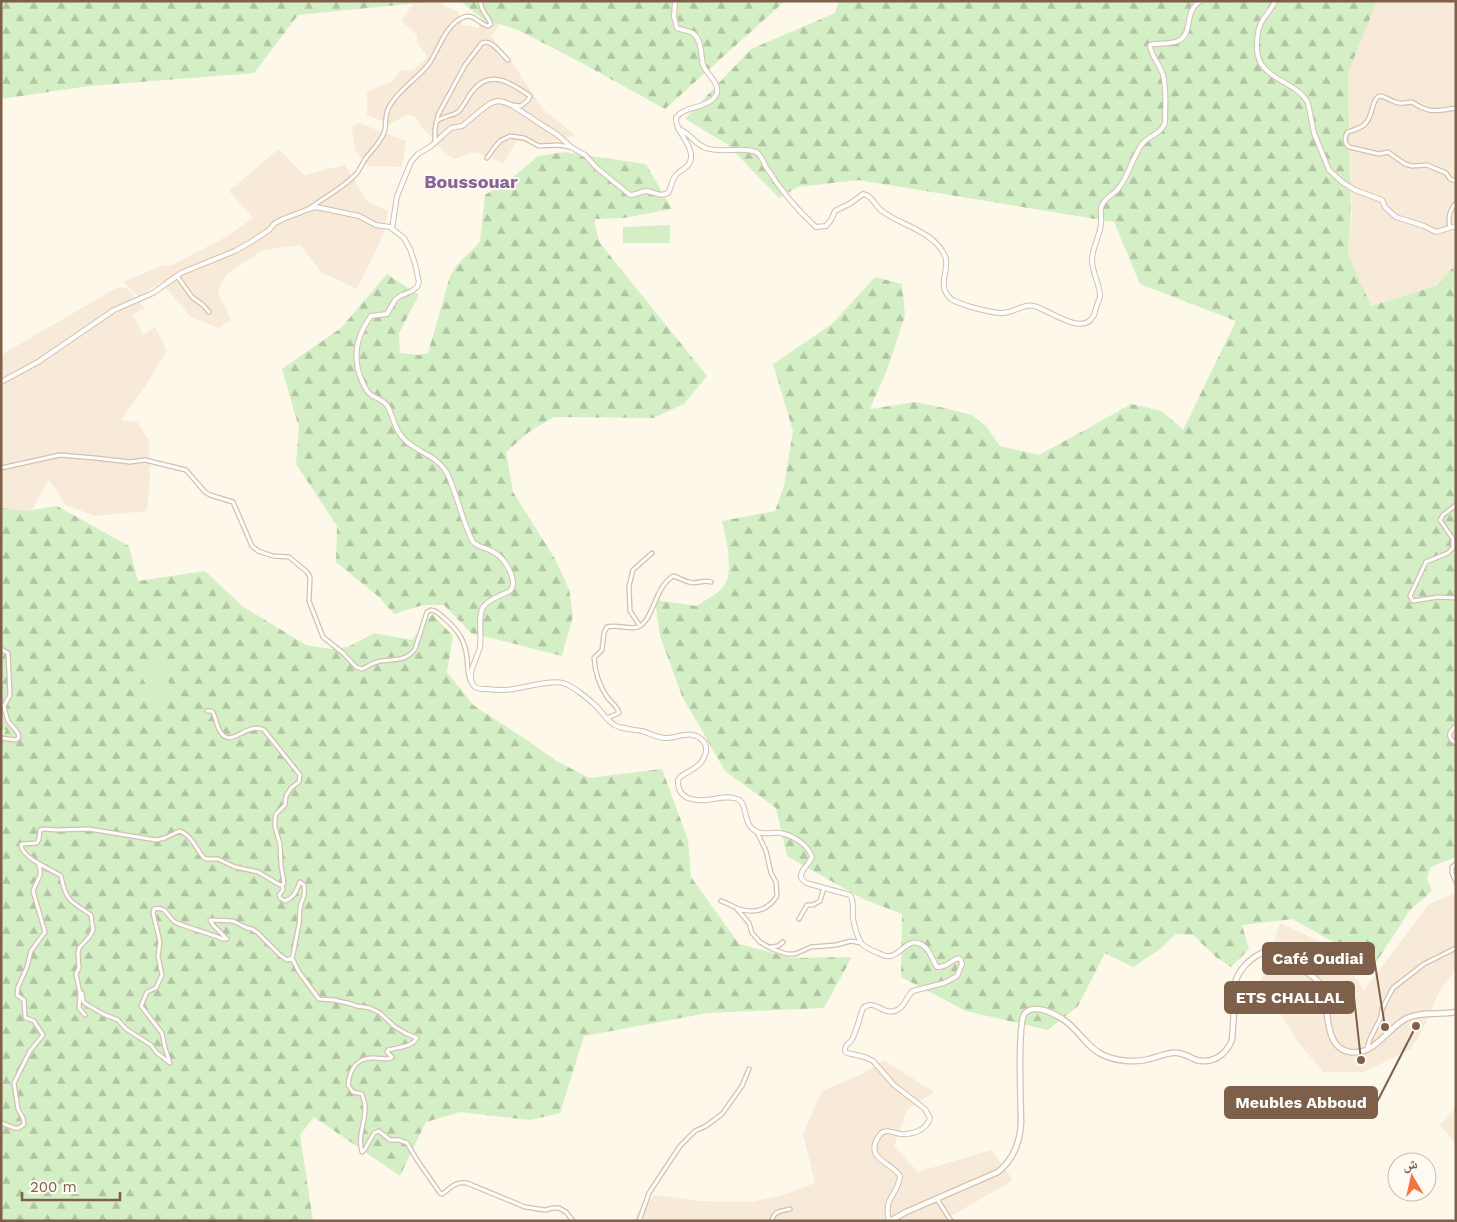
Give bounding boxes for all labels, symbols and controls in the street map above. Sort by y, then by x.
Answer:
district label: Boussouar [424,171,518,192]
callout: Café Oudiai [1263,943,1374,974]
text: Café Oudiai [1273,949,1363,968]
callout: ETS CHALLAL [1225,982,1354,1013]
text: ETS CHALLAL [1236,988,1345,1007]
callout: Meubles Abboud [1225,1087,1377,1118]
text: Meubles Abboud [1235,1093,1367,1112]
north arrow [1387,1152,1437,1202]
text: ش [1401,1155,1419,1174]
scale bar [22,1170,120,1202]
text: 200 m [30,1178,77,1196]

